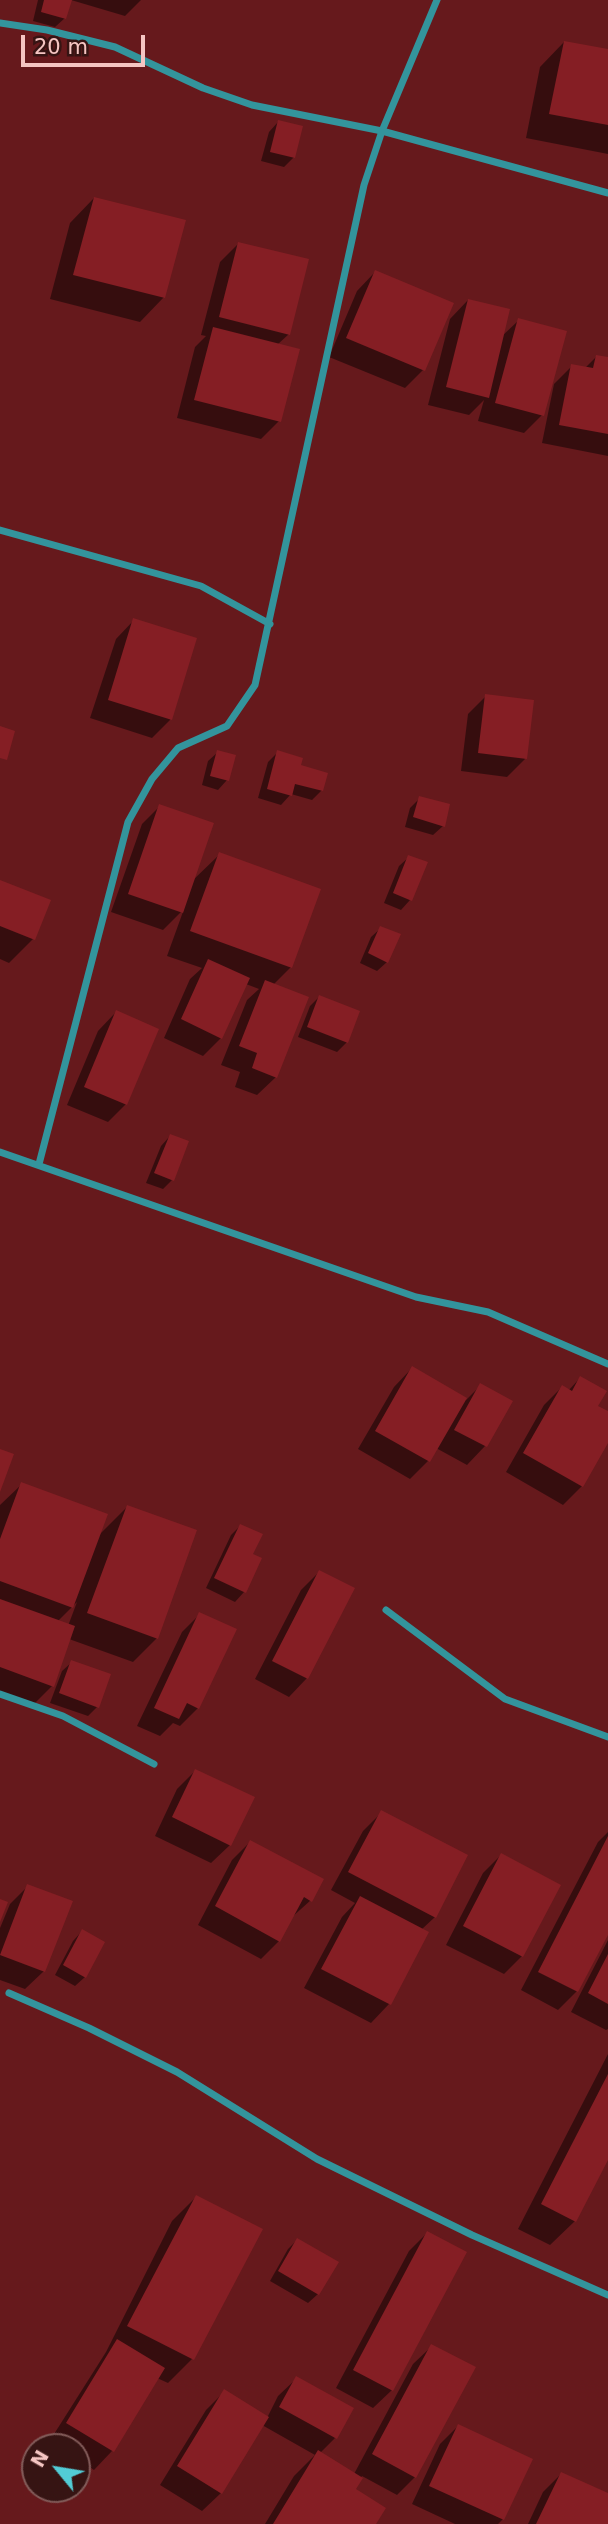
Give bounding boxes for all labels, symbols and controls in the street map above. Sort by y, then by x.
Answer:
scale bar [24,21,149,65]
text: 20 m [34,35,88,59]
north arrow [21,2433,91,2503]
text: N [26,2446,53,2471]

